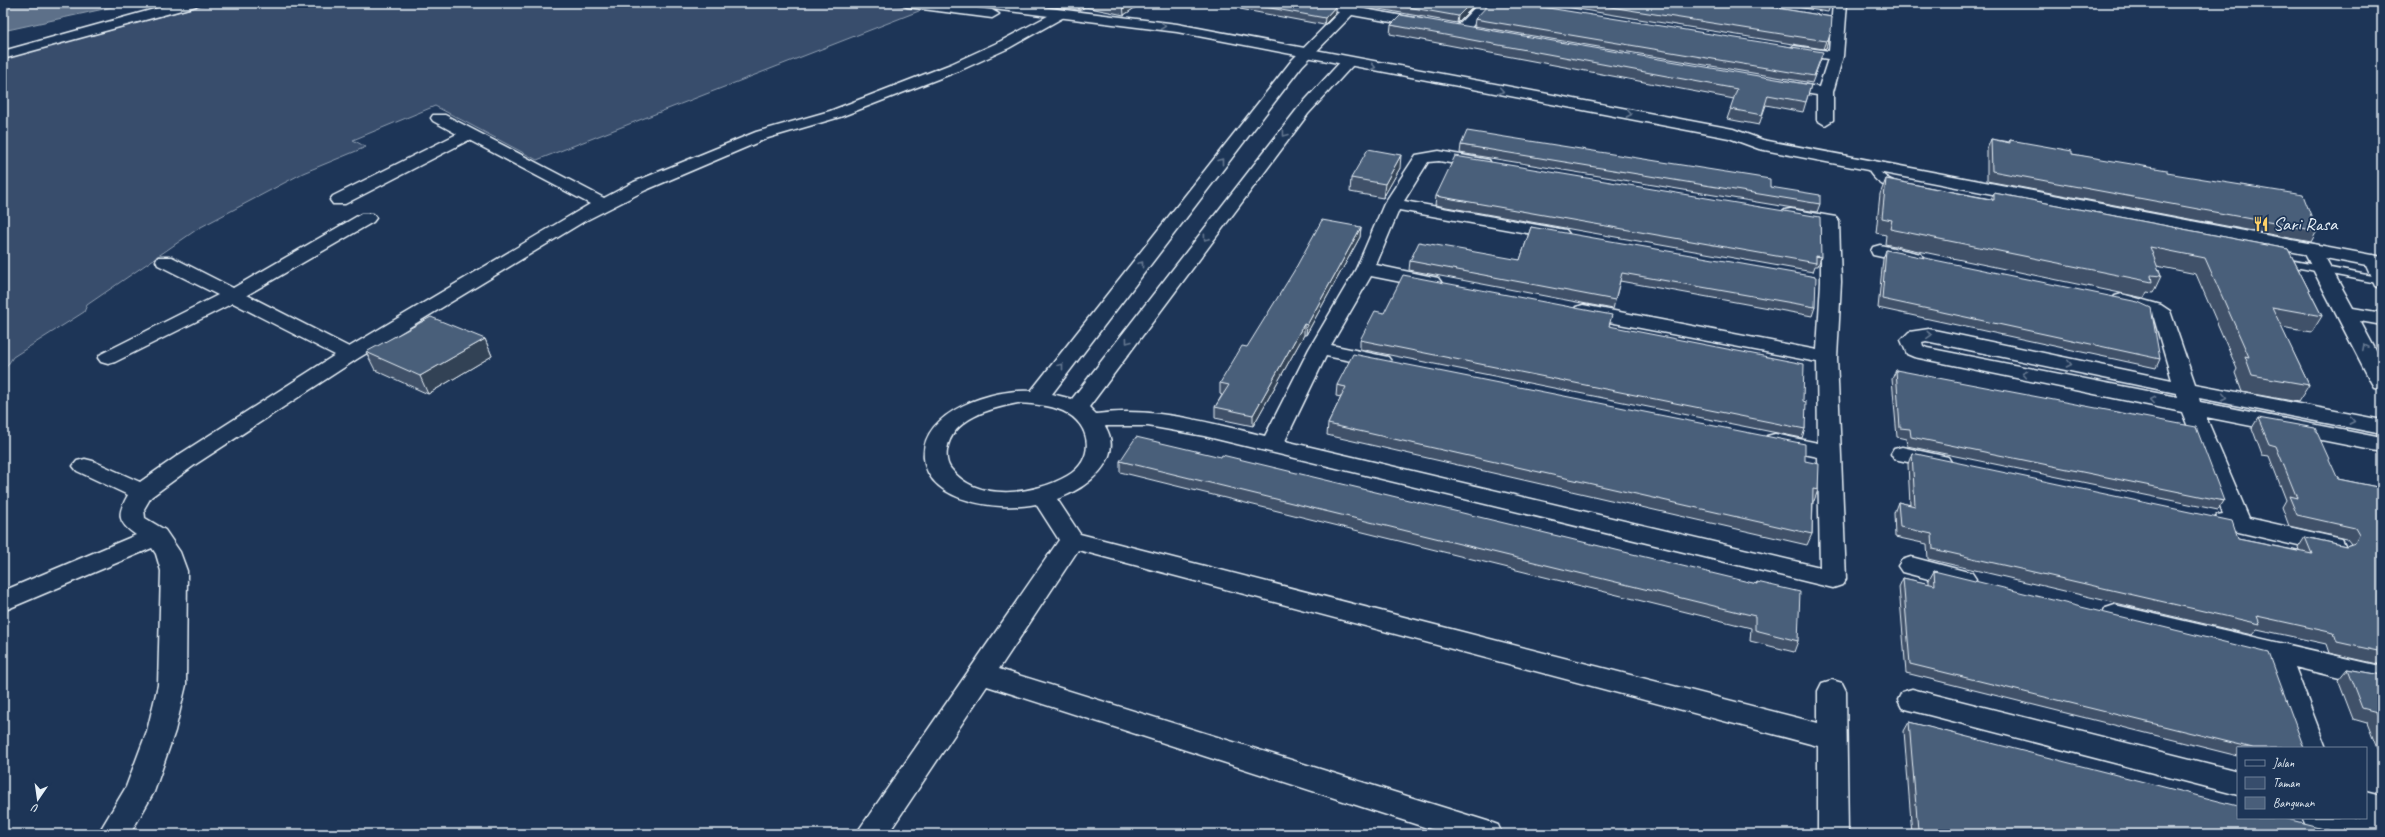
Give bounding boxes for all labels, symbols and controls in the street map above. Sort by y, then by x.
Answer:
one-way arrow [1160,22,1166,31]
one-way arrow [1370,62,1376,71]
one-way arrow [1498,86,1504,94]
one-way arrow [1626,110,1632,118]
one-way arrow [1283,130,1290,137]
one-way arrow [1217,159,1224,166]
place label: Sari Rasa [2273,212,2339,236]
restaurant icon: Sari Rasa [2252,215,2270,233]
one-way arrow [1204,233,1211,240]
one-way arrow [1136,261,1143,268]
one-way arrow [1926,331,1932,339]
one-way arrow [1126,337,1133,344]
one-way arrow [2362,344,2369,352]
one-way arrow [2066,360,2073,368]
one-way arrow [1056,363,1063,370]
one-way arrow [2022,371,2028,379]
one-way arrow [2221,392,2227,401]
one-way arrow [2150,396,2156,404]
one-way arrow [2349,417,2355,425]
legend [2237,747,2367,819]
text: Jalan [2272,755,2295,771]
text: Taman [2273,775,2300,791]
north arrow [18,779,58,819]
text: Bangunan [2273,795,2315,811]
text: U [29,801,40,816]

